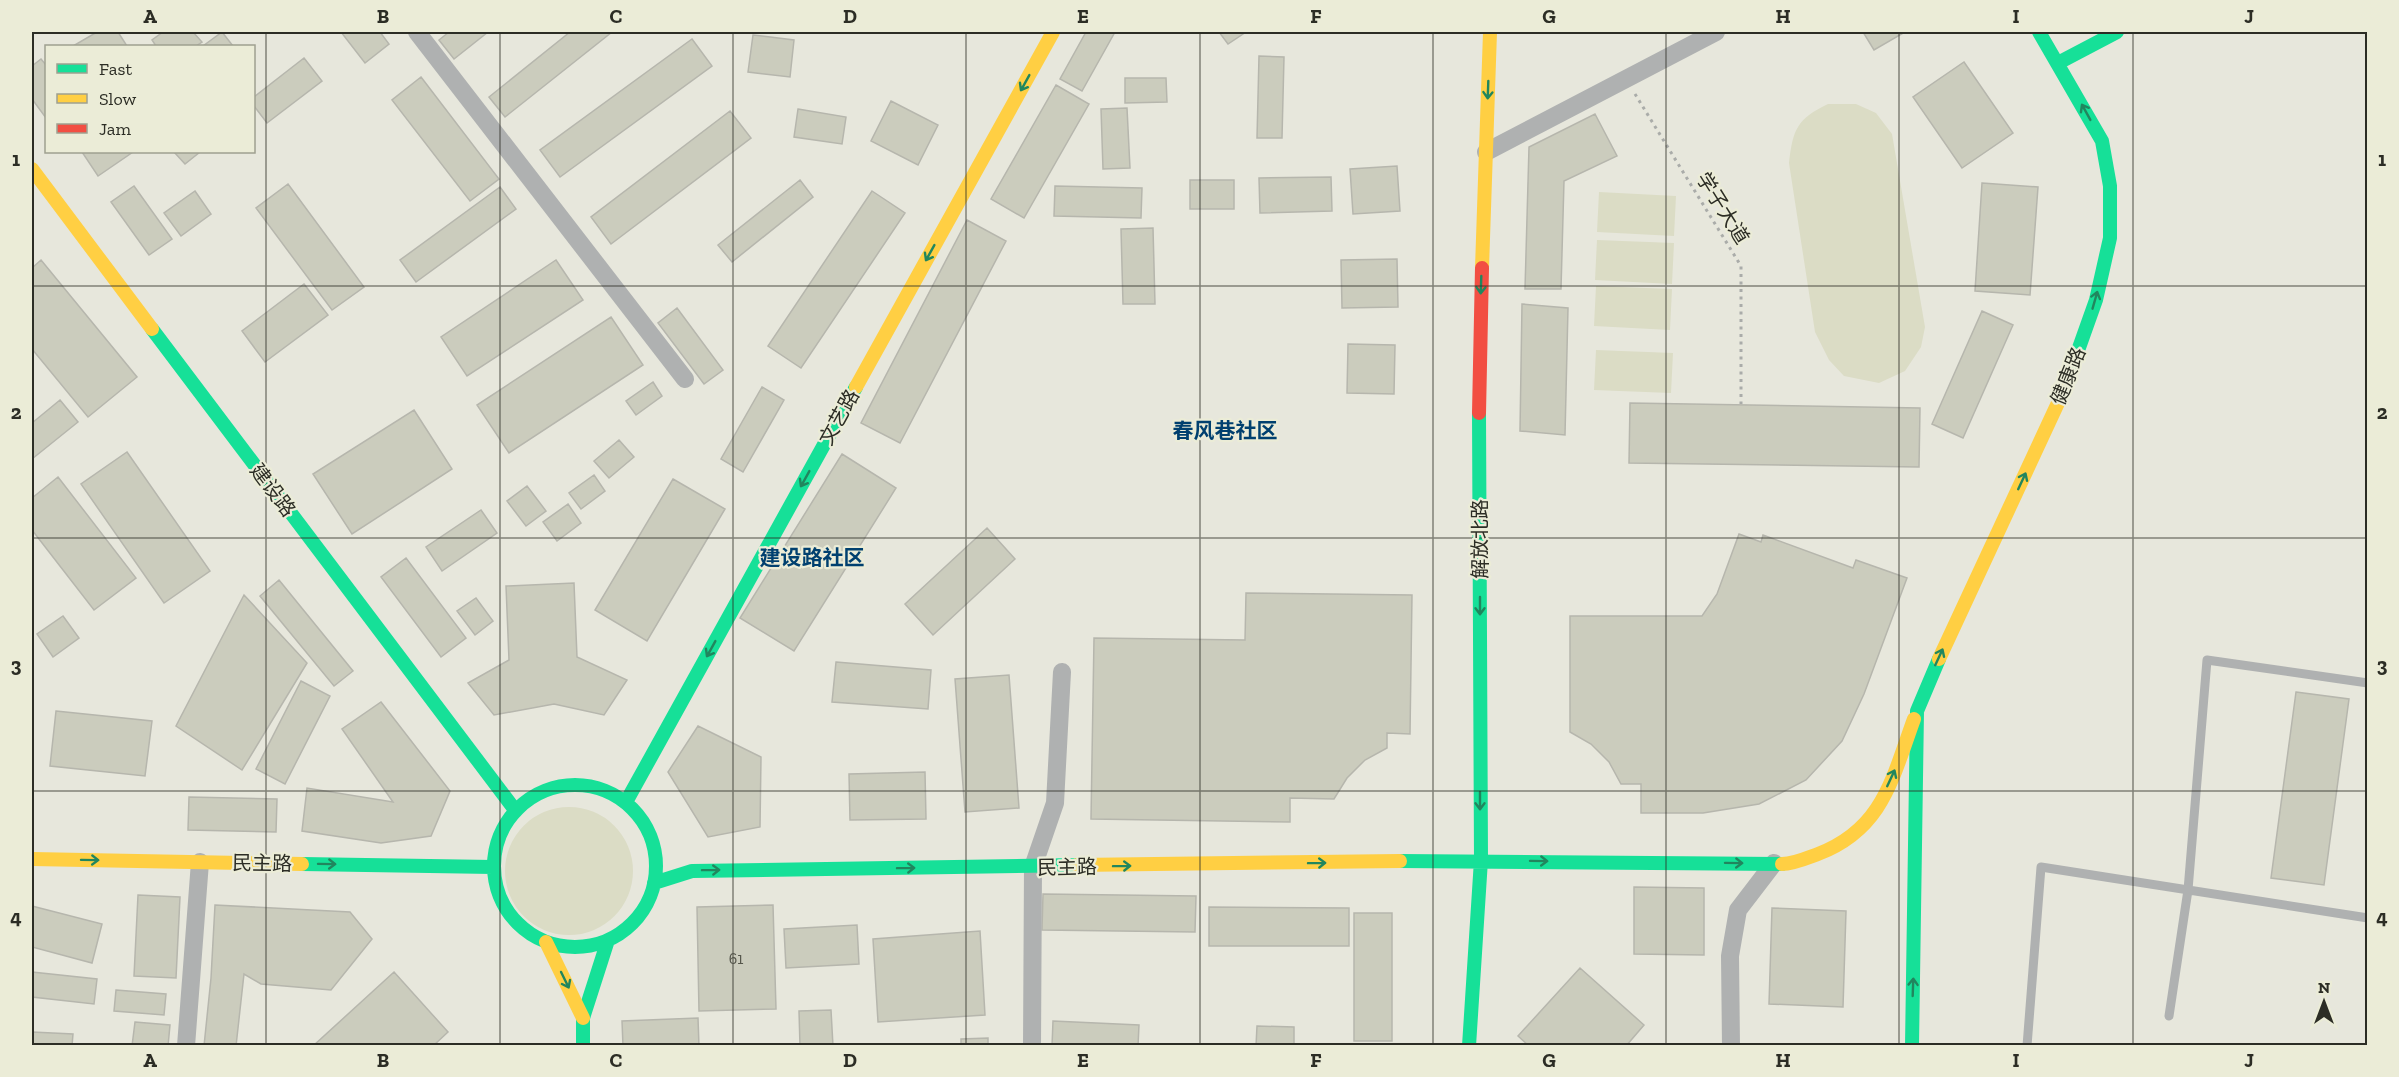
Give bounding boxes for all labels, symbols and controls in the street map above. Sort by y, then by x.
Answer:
text: A [143,4,157,28]
text: B [377,4,389,28]
text: C [610,4,623,28]
text: D [843,4,857,28]
text: E [1077,4,1089,28]
text: F [1310,4,1322,28]
text: G [1542,4,1556,28]
text: H [1775,4,1791,28]
text: I [2012,4,2020,28]
text: J [2244,4,2254,28]
legend [45,45,255,153]
text: Fast [99,58,132,80]
one-way arrow [1019,73,1030,91]
one-way arrow [1482,79,1494,99]
text: Slow [99,88,136,110]
one-way arrow [2080,104,2092,121]
text: Jam [99,118,131,140]
text: 1 [12,147,20,171]
text: 1 [2378,147,2386,171]
street label: 学子大道 [1692,168,1754,248]
one-way arrow [924,244,936,261]
one-way arrow [1476,274,1487,294]
one-way arrow [2090,291,2101,310]
street label: 健康路 [2046,344,2090,408]
street label: 文艺路 [814,385,864,449]
text: 2 [11,400,22,424]
text: 2 [2377,400,2388,424]
district label: 春风巷社区 [1173,418,1278,443]
street label: 建设路 [245,459,301,521]
one-way arrow [799,470,811,487]
one-way arrow [2016,472,2028,490]
street label: 解放北路 [1468,499,1492,579]
district label: 建设路社区 [760,545,865,570]
one-way arrow [1474,595,1486,615]
one-way arrow [705,640,716,658]
one-way arrow [1934,649,1946,667]
text: 3 [11,653,22,677]
text: 3 [2377,653,2388,677]
one-way arrow [1886,770,1898,788]
one-way arrow [1474,790,1486,810]
street label: 民主路 [232,850,292,876]
one-way arrow [79,854,99,866]
street label: 民主路 [1037,854,1097,880]
one-way arrow [1529,855,1549,867]
one-way arrow [1307,857,1327,869]
one-way arrow [1724,857,1744,869]
one-way arrow [316,858,336,870]
one-way arrow [1112,860,1132,872]
one-way arrow [896,863,916,874]
one-way arrow [701,865,721,876]
text: 4 [10,905,22,929]
text: 4 [2376,905,2388,929]
house number: 61 [729,949,743,968]
one-way arrow [559,970,571,988]
north arrow [2294,972,2354,1032]
one-way arrow [1908,978,1919,998]
text: N [2318,978,2330,997]
text: A [143,1048,157,1072]
text: B [377,1048,389,1072]
text: C [610,1048,623,1072]
text: D [843,1048,857,1072]
text: E [1077,1048,1089,1072]
text: F [1310,1048,1322,1072]
text: G [1542,1048,1556,1072]
text: H [1775,1048,1791,1072]
text: I [2012,1048,2020,1072]
text: J [2244,1048,2254,1072]

